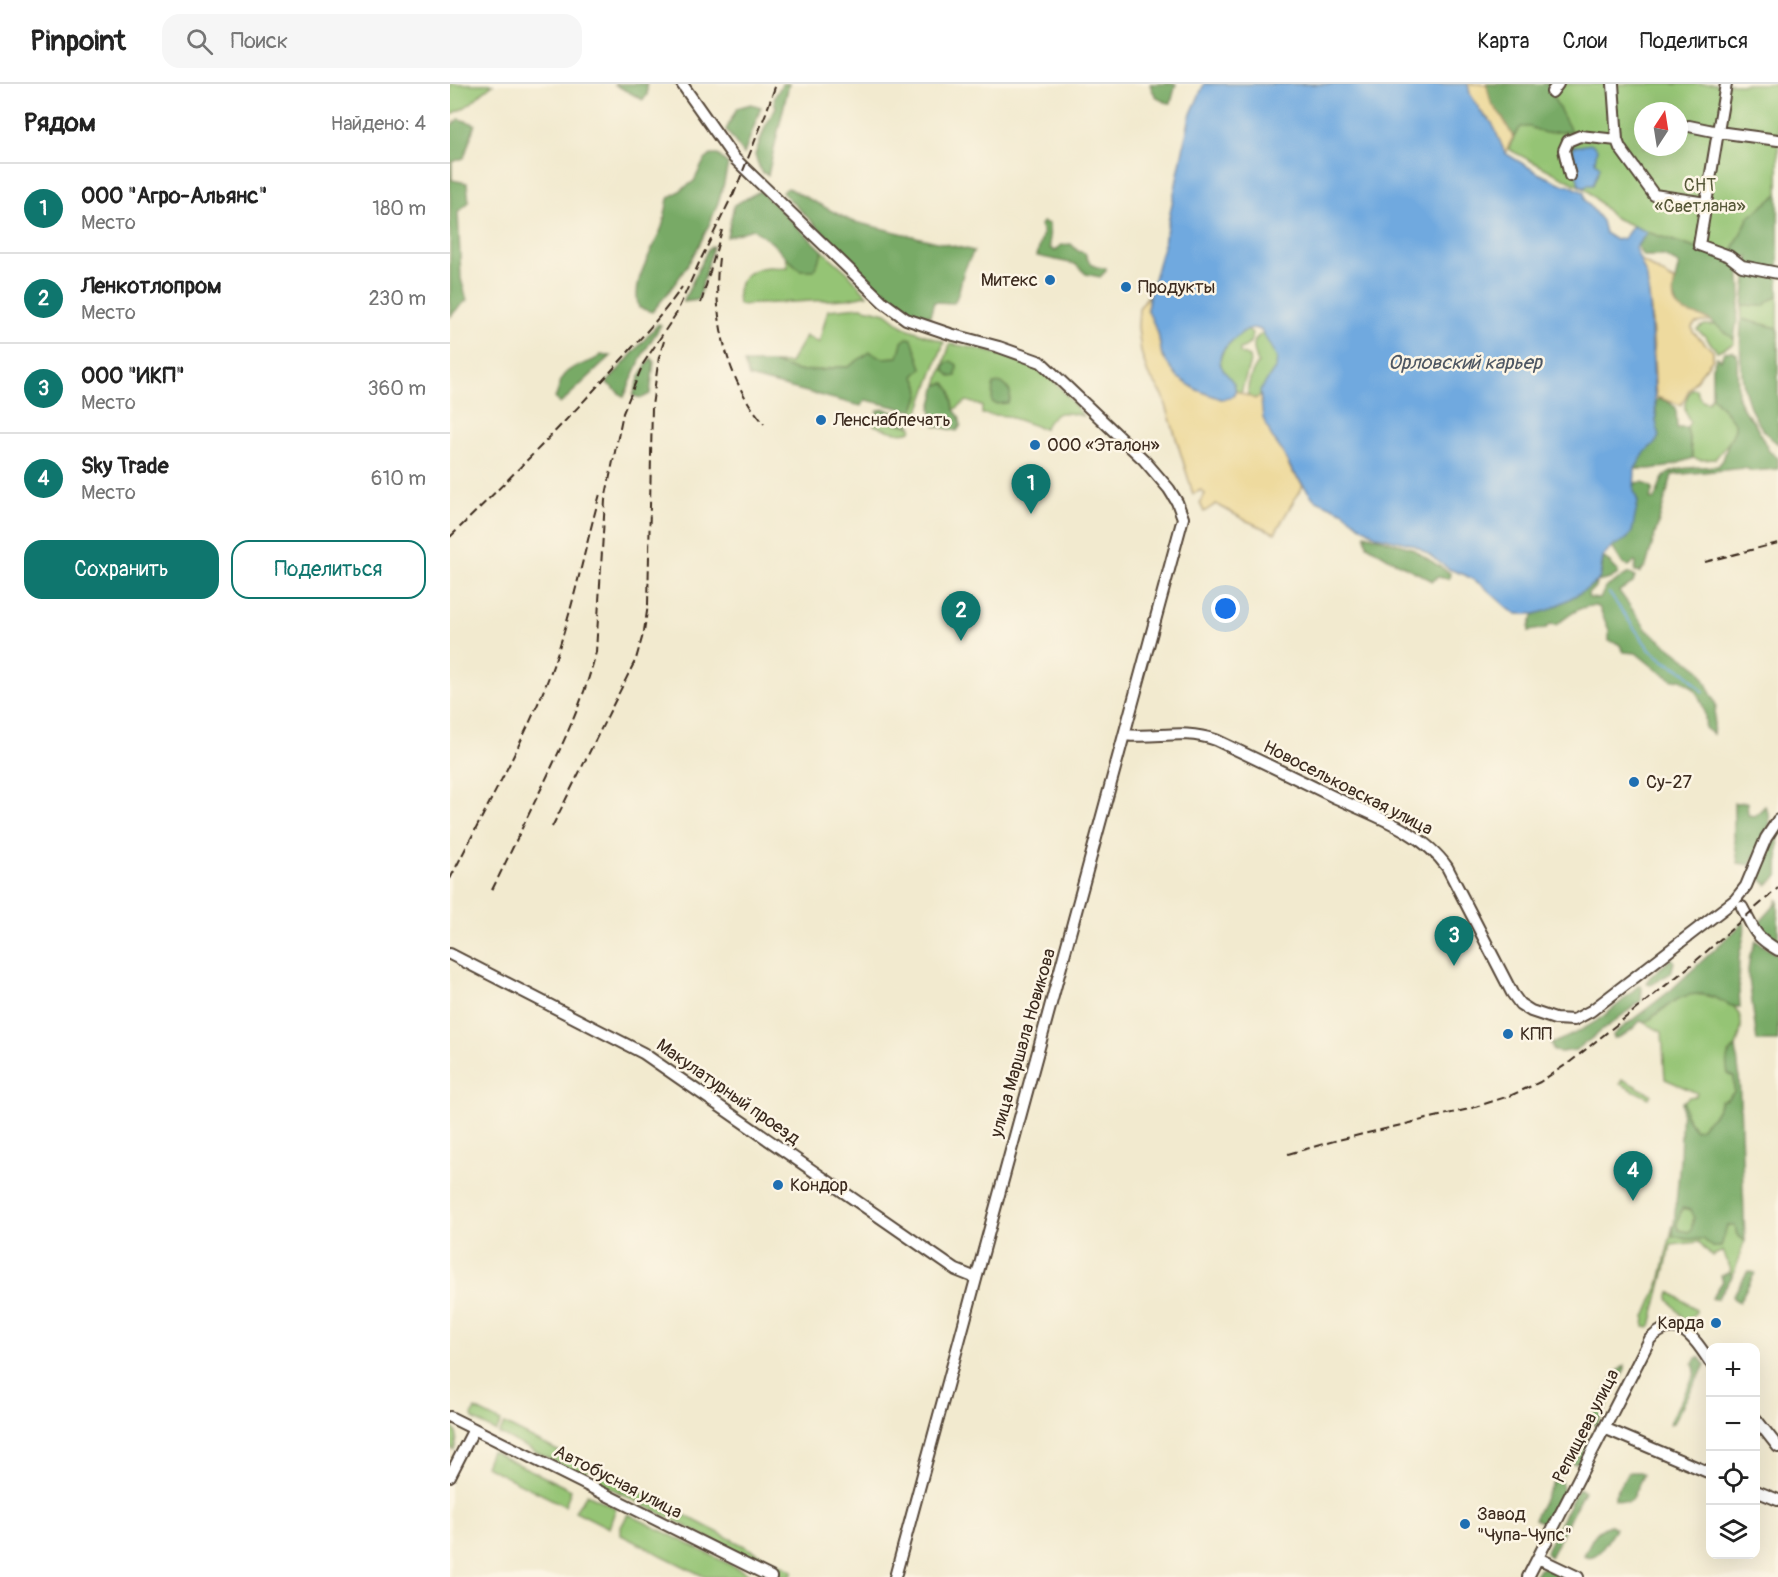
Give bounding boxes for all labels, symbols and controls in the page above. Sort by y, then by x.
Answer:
search box [162,14,582,68]
text: Pinpoint [30,24,126,59]
icon: search [183,25,216,58]
text: Поиск [231,27,288,55]
text: Карта [1477,28,1529,55]
text: Слои [1562,28,1607,55]
text: Поделиться [1640,28,1748,55]
north arrow [1634,102,1688,156]
text: Рядом [24,107,96,139]
text: Найдено: 4 [331,111,426,136]
park label: СНТ «Светлана» [1654,174,1746,218]
text: ООО "Агро-Альянс" [81,182,267,210]
text: 1 [40,196,47,221]
text: 180 m [372,196,426,221]
text: Место [81,210,136,235]
place label: Митекс [981,269,1038,292]
text: Ленкотлопром [81,272,222,300]
marker: Митекс [1043,273,1057,287]
place label: Продукты [1138,276,1215,299]
marker: Продукты [1119,280,1133,294]
text: 2 [38,286,49,311]
text: 230 m [369,286,426,311]
text: Место [81,300,136,325]
water label: Орловский карьер [1388,350,1544,375]
text: ООО "ИКП" [81,362,185,390]
text: 3 [38,376,49,401]
text: 360 m [367,376,426,401]
text: Место [81,390,136,415]
place label: Ленснабпечать [832,409,951,432]
marker: Ленснабпечать [814,413,828,427]
place label: ООО «Эталон» [1047,434,1160,457]
marker: ООО «Эталон» [1028,438,1042,452]
text: Sky Trade [81,452,169,480]
pin: 1 [1012,464,1050,514]
text: 4 [38,466,49,491]
text: 610 m [371,466,426,491]
text: Место [81,480,136,505]
button: Сохранить [24,540,219,599]
button: Поделиться [231,540,426,599]
pin: 2 [942,592,980,641]
your location [1211,594,1240,623]
street label: Новосельковская улица [1259,735,1437,841]
place label: Су-27 [1646,771,1693,794]
marker: Су-27 [1627,775,1641,789]
pin: 3 [1434,916,1474,966]
street label: улица Маршала Новикова [985,946,1061,1141]
place label: КПП [1520,1023,1552,1046]
marker: КПП [1501,1027,1515,1041]
street label: Макулатурный проезд [652,1034,804,1150]
pin: 4 [1614,1152,1652,1201]
place label: Кондор [790,1174,848,1197]
marker: Кондор [771,1178,785,1192]
place label: Карда [1658,1312,1704,1335]
marker: Карда [1709,1316,1723,1330]
map controls [1706,1343,1760,1559]
button: + [1706,1343,1760,1397]
street label: Репищева улица [1548,1365,1624,1487]
button: − [1706,1397,1760,1451]
street label: Автобусная улица [550,1440,686,1524]
button: locate [1706,1451,1760,1505]
place label: Завод "Чупа-Чупс" [1477,1503,1572,1547]
button: layers [1706,1505,1760,1559]
marker: Завод "Чупа-Чупс" [1458,1517,1472,1531]

